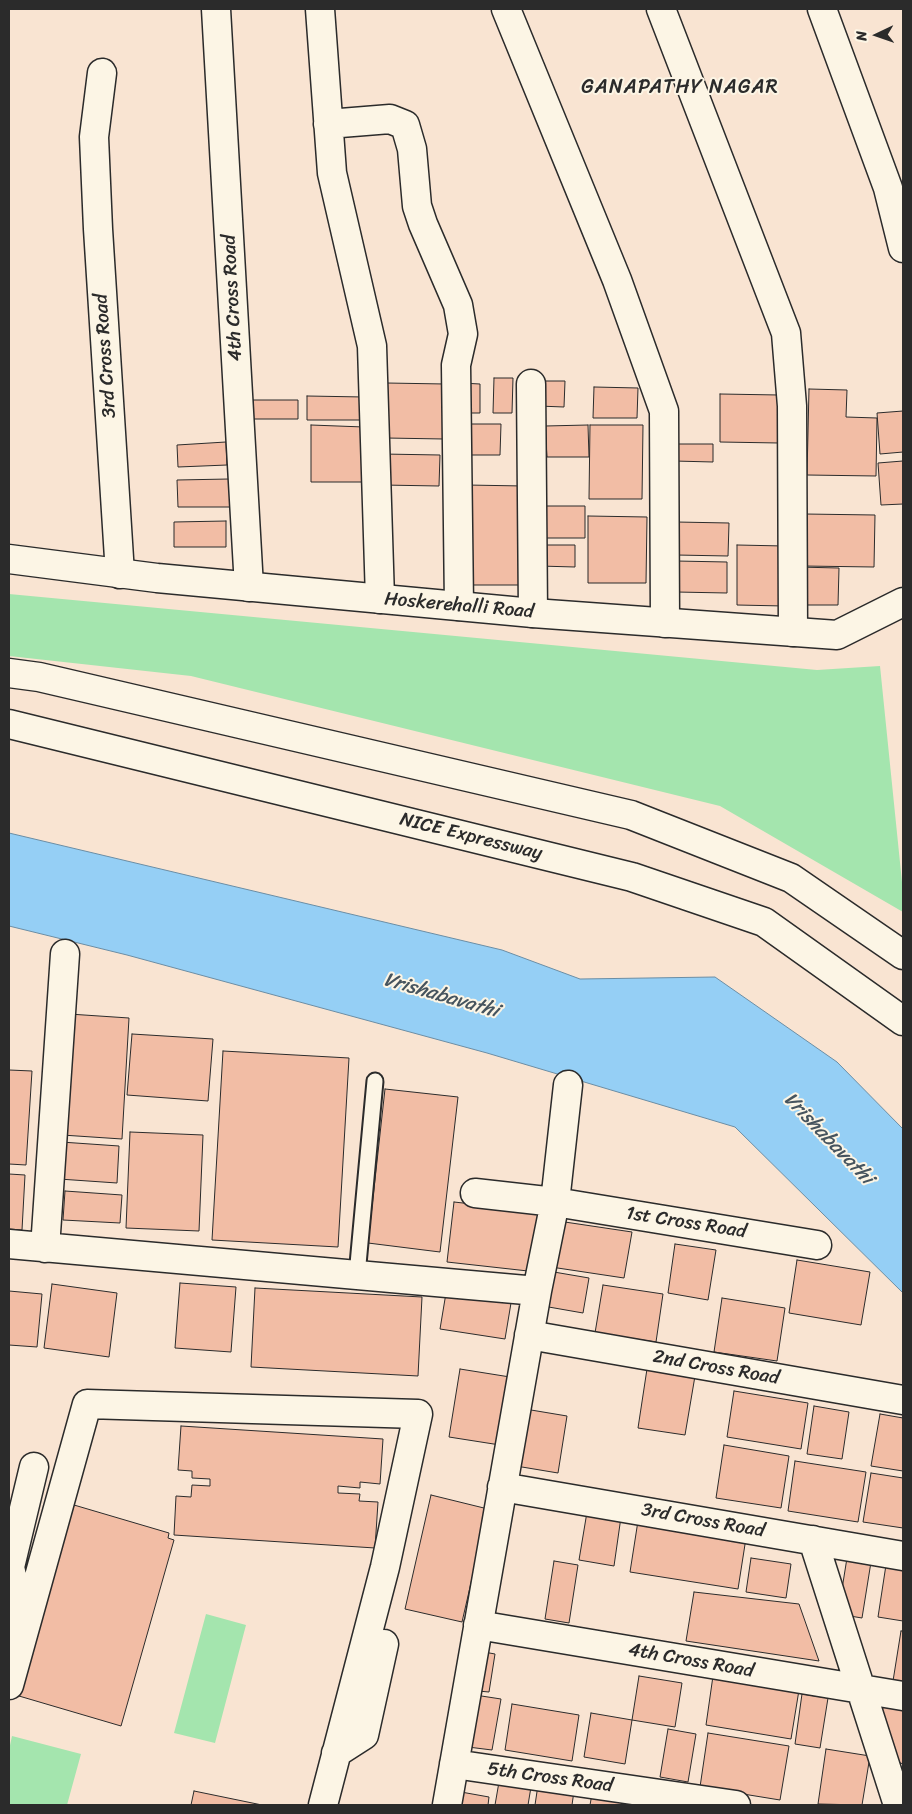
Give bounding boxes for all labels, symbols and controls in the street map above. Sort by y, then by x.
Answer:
north arrow [852,10,902,60]
text: N [849,30,874,41]
district label: GANAPATHY NAGAR [579,76,781,100]
street label: 4th Cross Road [218,234,248,362]
street label: 3rd Cross Road [90,293,122,419]
street label: Hoskerehalli Road [383,588,535,624]
street label: NICE Expressway [397,808,545,866]
water label: Vrishabavathi [381,968,501,1024]
water label: Vrishabavathi [778,1088,878,1190]
street label: 1st Cross Road [624,1202,748,1244]
street label: 2nd Cross Road [651,1346,781,1390]
street label: 3rd Cross Road [640,1499,766,1543]
street label: 4th Cross Road [627,1639,755,1683]
street label: 5th Cross Road [486,1758,614,1798]

